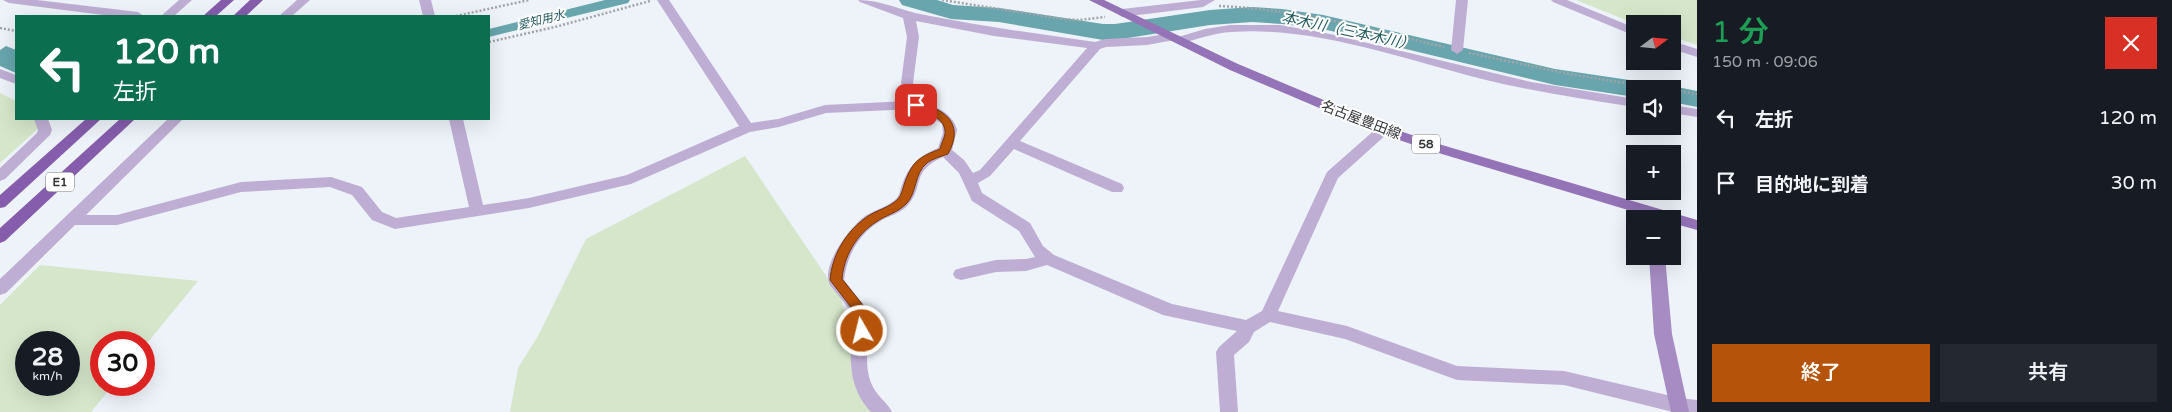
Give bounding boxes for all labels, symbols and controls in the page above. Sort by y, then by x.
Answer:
water label: 愛知用水 [516,7,568,33]
water label: 本木川（三本木川） [1280,8,1416,54]
text: 1 分 [1712,14,1769,51]
north arrow [1626,15,1681,70]
map controls [1626,15,1681,265]
button: close [2105,17,2157,69]
text: 120 m [113,31,220,73]
icon: left [30,35,95,100]
text: 150 m · 09:06 [1712,52,1818,72]
text: 左折 [113,79,157,105]
button: sound [1626,80,1681,135]
pin [895,84,937,126]
icon: arrive [902,91,930,119]
street label: 名古屋豊田線 [1319,97,1403,143]
icon: left [1712,104,1740,132]
text: 120 m [2099,107,2157,129]
text: 左折 [1755,109,1793,131]
road number: 58 [1412,134,1440,154]
button: + [1626,145,1681,200]
icon: arrive [1712,169,1740,197]
road number: E1 [46,172,74,192]
text: 30 m [2111,172,2157,194]
text: 目的地に到着 [1755,174,1869,196]
button: − [1626,210,1681,265]
position arrow [835,304,887,356]
speed limit sign: 30 [90,331,155,396]
text: 28 [32,342,63,372]
button: 終了 [1712,344,1930,402]
button: 共有 [1940,344,2157,402]
text: km/h [32,369,63,383]

